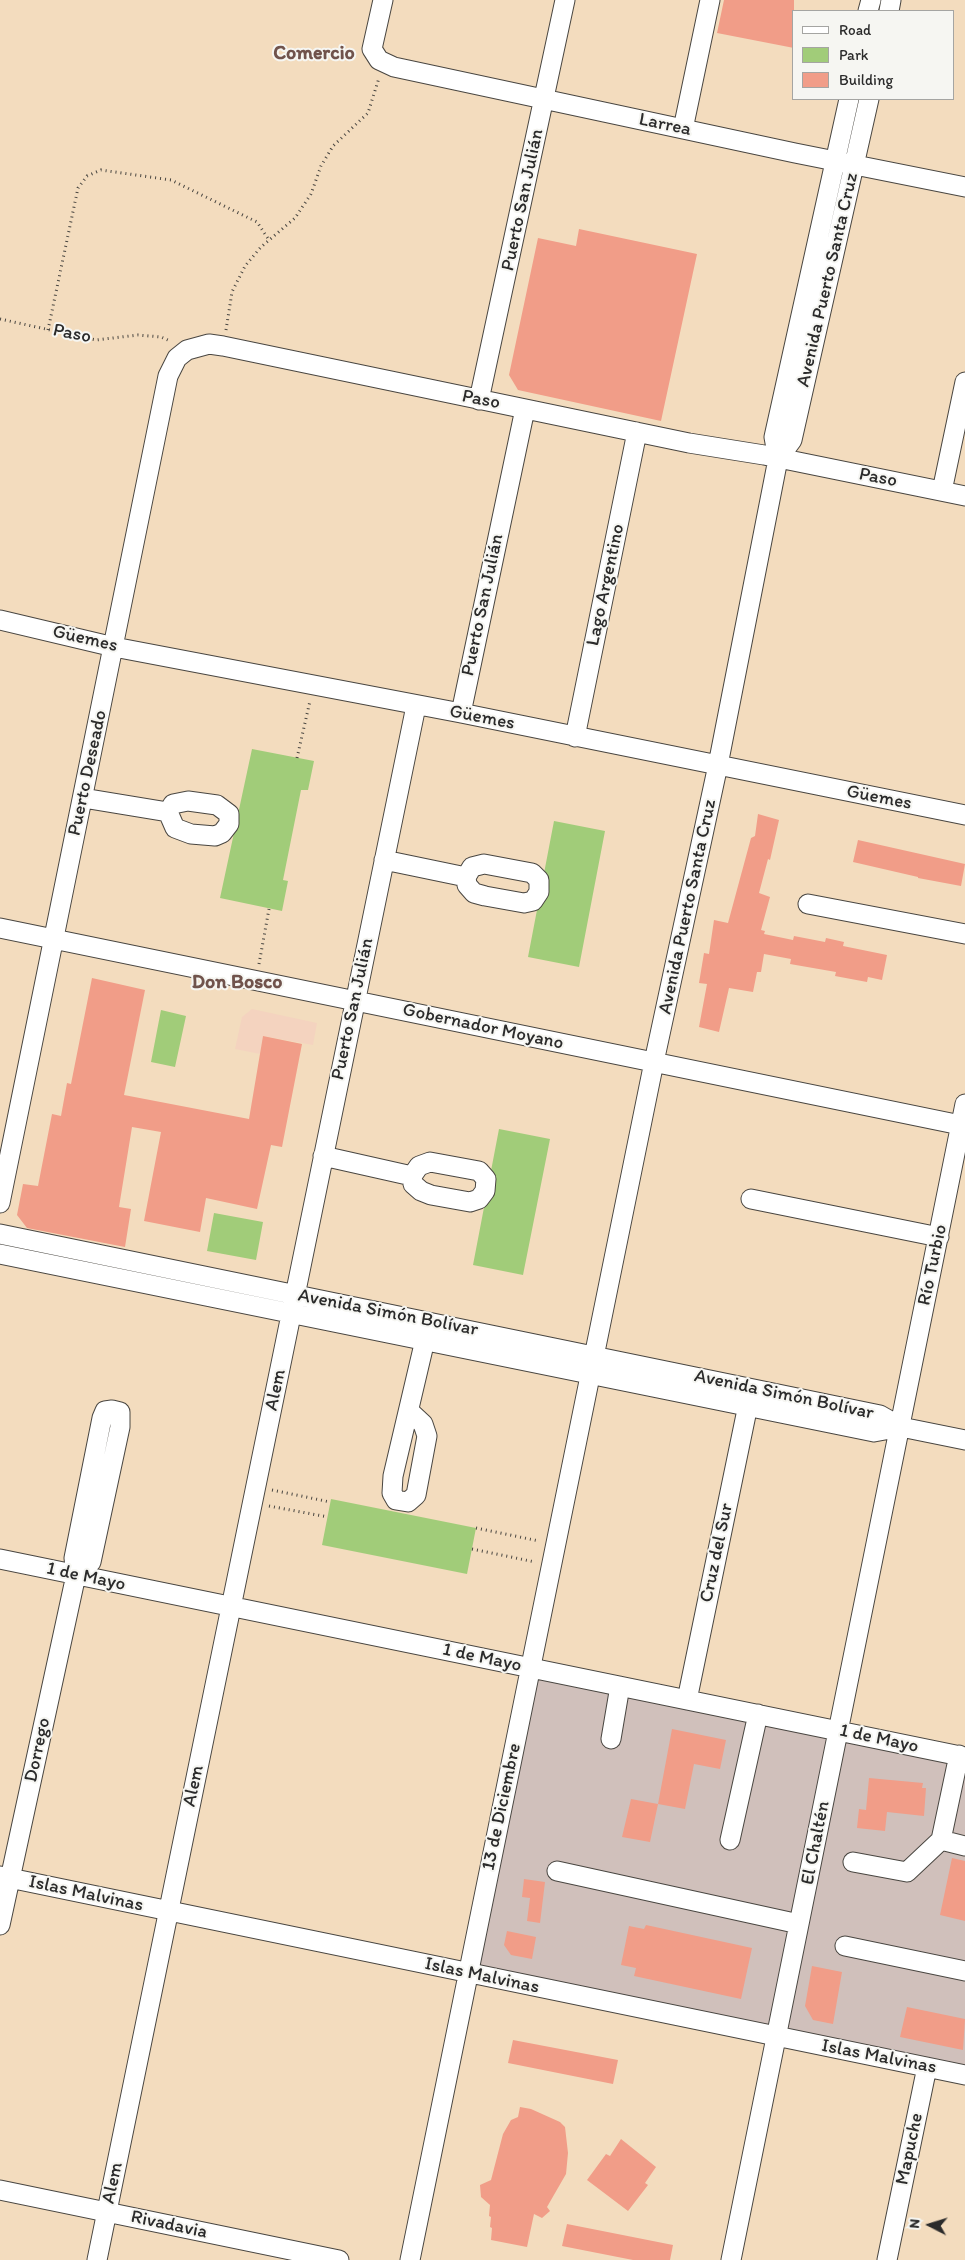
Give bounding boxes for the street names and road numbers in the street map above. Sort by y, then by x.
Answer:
street label: Larrea [637,108,693,142]
street label: Puerto San Julián [497,127,549,273]
street label: Avenida Puerto Santa Cruz [792,171,864,389]
street label: Paso [51,319,93,349]
street label: Paso [460,385,502,415]
street label: Paso [857,463,899,493]
street label: Lago Argentino [582,522,630,648]
street label: Puerto San Julián [457,532,509,678]
street label: Güemes [50,620,120,658]
street label: Güemes [447,700,517,736]
street label: Puerto Deseado [64,708,112,838]
street label: Güemes [844,780,914,816]
street label: Avenida Puerto Santa Cruz [654,798,722,1016]
street label: Puerto San Julián [327,936,379,1082]
street label: Gobernador Moyano [400,999,566,1055]
street label: Río Turbio [913,1222,953,1308]
street label: Avenida Simón Bolívar [296,1284,480,1342]
street label: Avenida Simón Bolívar [692,1365,876,1425]
street label: Alem [260,1367,292,1413]
street label: Cruz del Sur [695,1501,739,1605]
street label: 1 de Mayo [44,1558,128,1596]
street label: 1 de Mayo [440,1639,524,1677]
street label: Dorrego [20,1716,56,1784]
street label: 1 de Mayo [837,1720,921,1758]
street label: 13 de Diciembre [477,1741,527,1873]
street label: Alem [178,1763,210,1809]
street label: El Chaltén [797,1799,835,1887]
street label: Islas Malvinas [27,1871,145,1917]
street label: Islas Malvinas [423,1953,541,1999]
street label: Islas Malvinas [820,2035,938,2079]
street label: Mapuche [891,2111,929,2187]
street label: Alem [97,2160,129,2206]
street label: Rivadavia [129,2206,209,2244]

